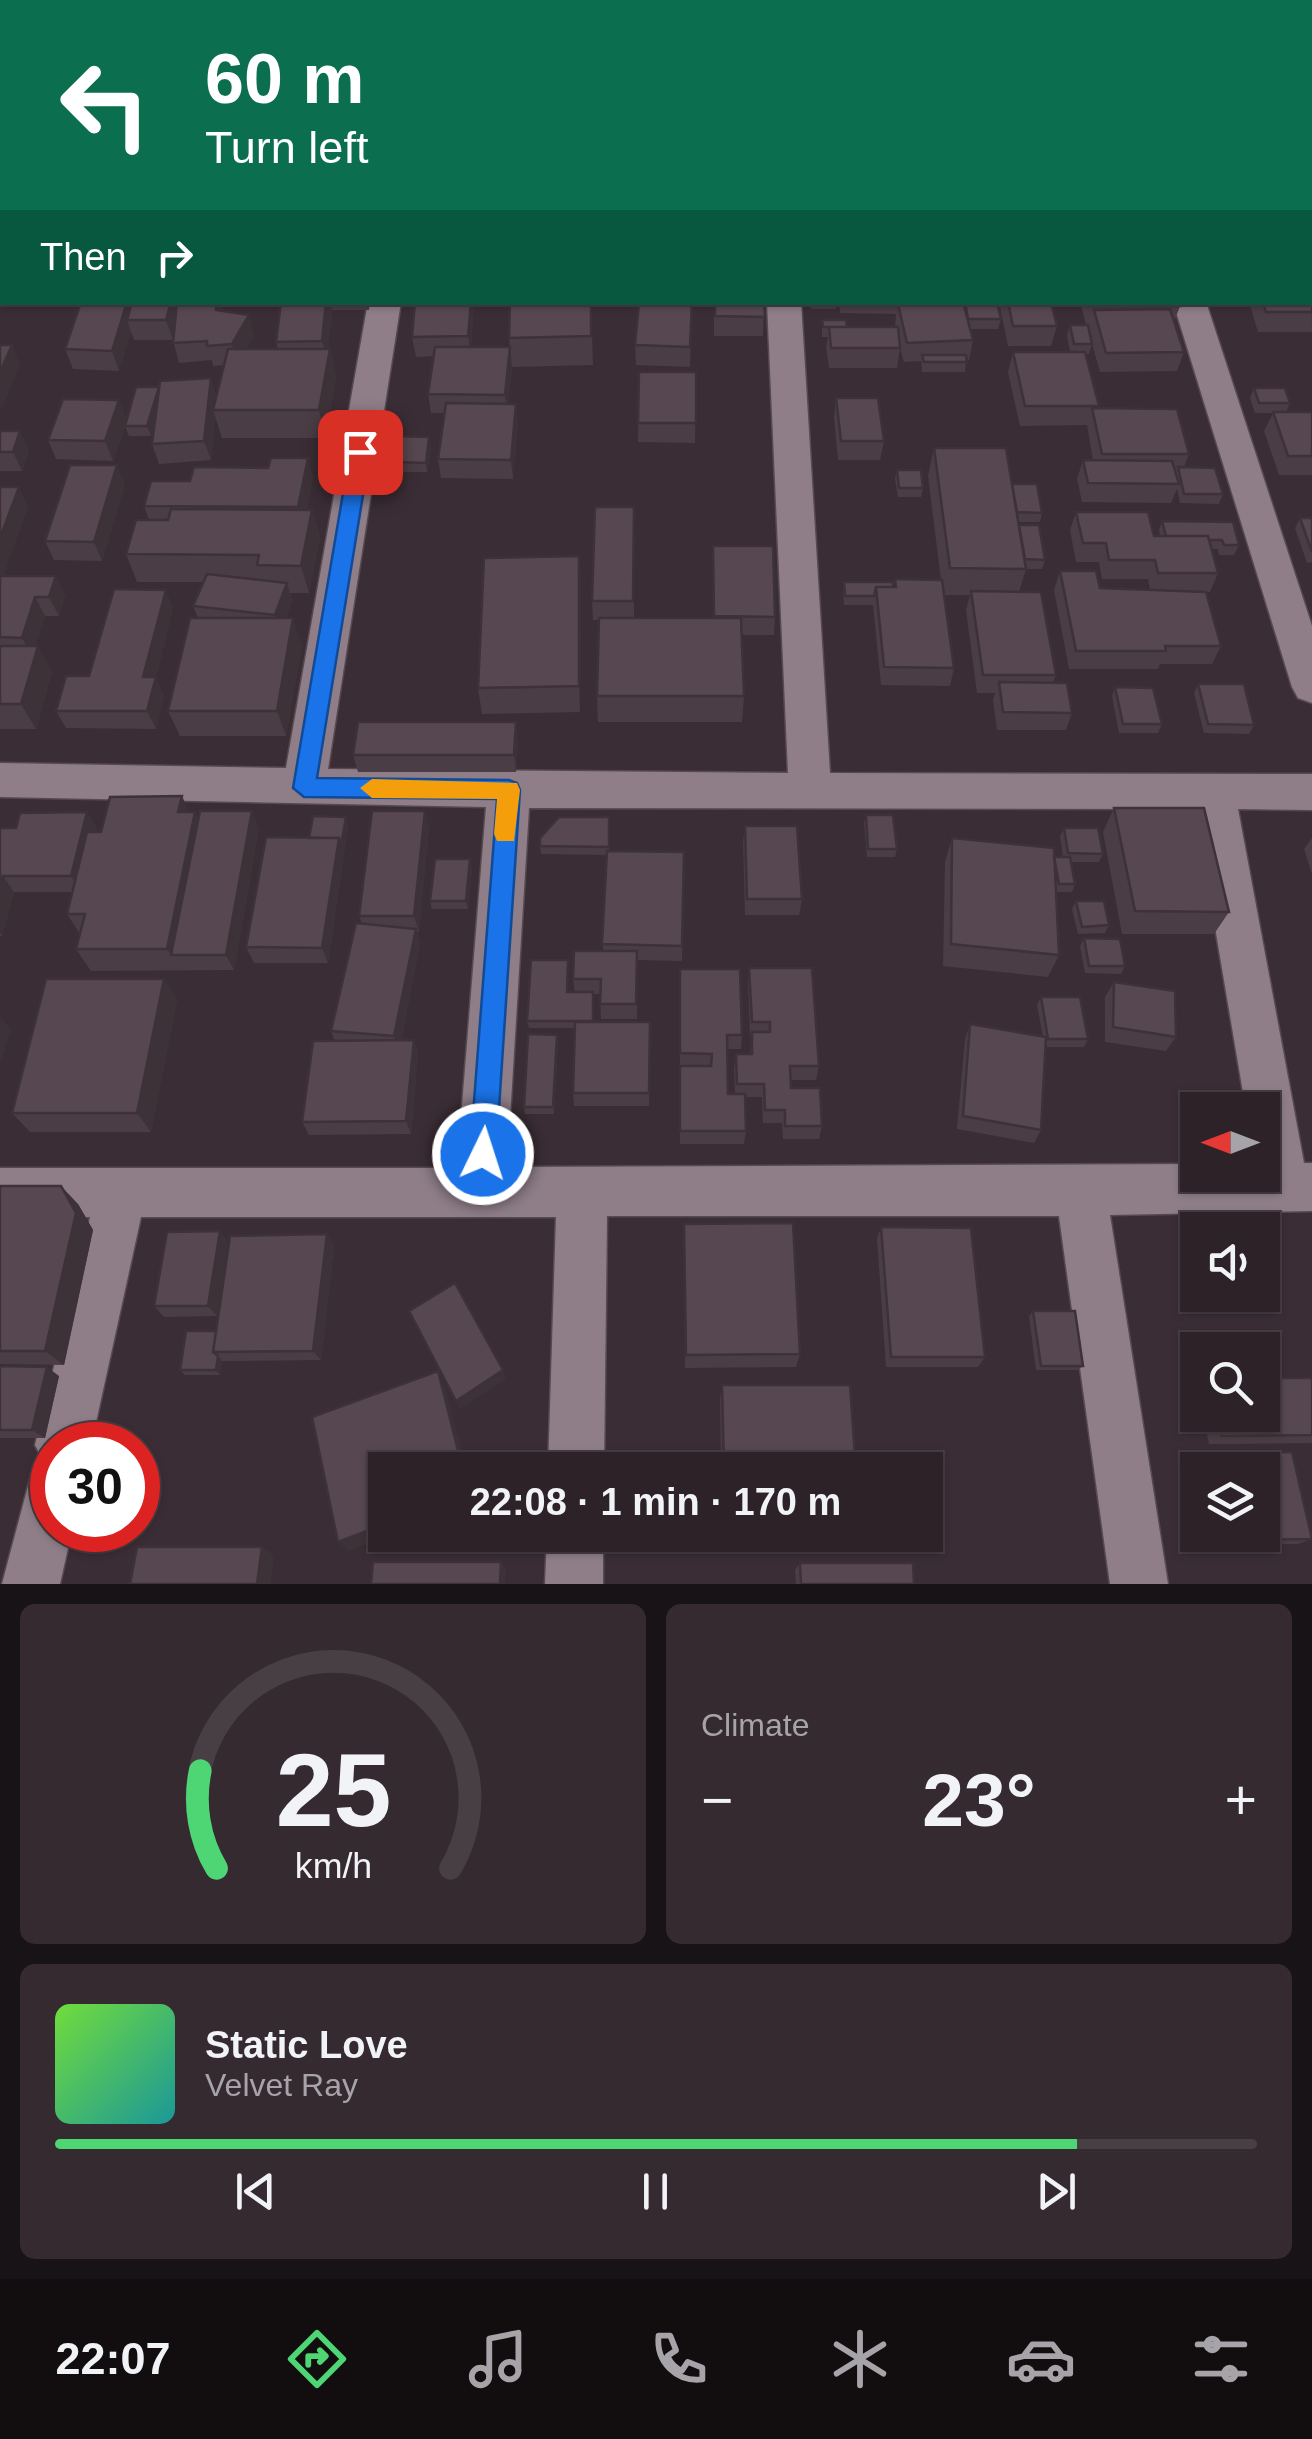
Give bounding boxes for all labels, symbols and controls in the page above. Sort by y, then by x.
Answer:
icon: left [40,40,170,170]
text: 60 m [205,40,365,118]
text: Turn left [205,122,368,173]
icon: right [147,230,202,285]
text: Then [40,236,127,278]
pin [318,410,403,495]
icon: arrive [333,425,388,480]
north arrow [1180,1092,1280,1192]
map controls [1180,1092,1280,1552]
position arrow [431,1102,535,1206]
button: sound [1180,1212,1280,1312]
button: search [1180,1332,1280,1432]
speed limit sign: 30 [30,1422,160,1552]
button: layers [1180,1452,1280,1552]
text: 22:08 · 1 min · 170 m [470,1481,841,1523]
text: Climate [701,1707,809,1743]
text: 25 [275,1732,391,1848]
text: 23° [922,1758,1036,1842]
text: − [701,1769,733,1831]
text: + [1225,1769,1257,1831]
text: km/h [294,1846,372,1886]
text: Static Love [205,2024,408,2066]
text: Velvet Ray [205,2067,358,2103]
icon: previous [228,2164,283,2219]
icon: pause [628,2164,683,2219]
icon: next [1029,2164,1084,2219]
icon: directions [282,2324,352,2394]
icon: music [463,2324,533,2394]
icon: phone [644,2324,714,2394]
icon: climate [825,2324,895,2394]
icon: car [1006,2324,1076,2394]
icon: filters [1186,2324,1256,2394]
text: 22:07 [55,2333,171,2384]

